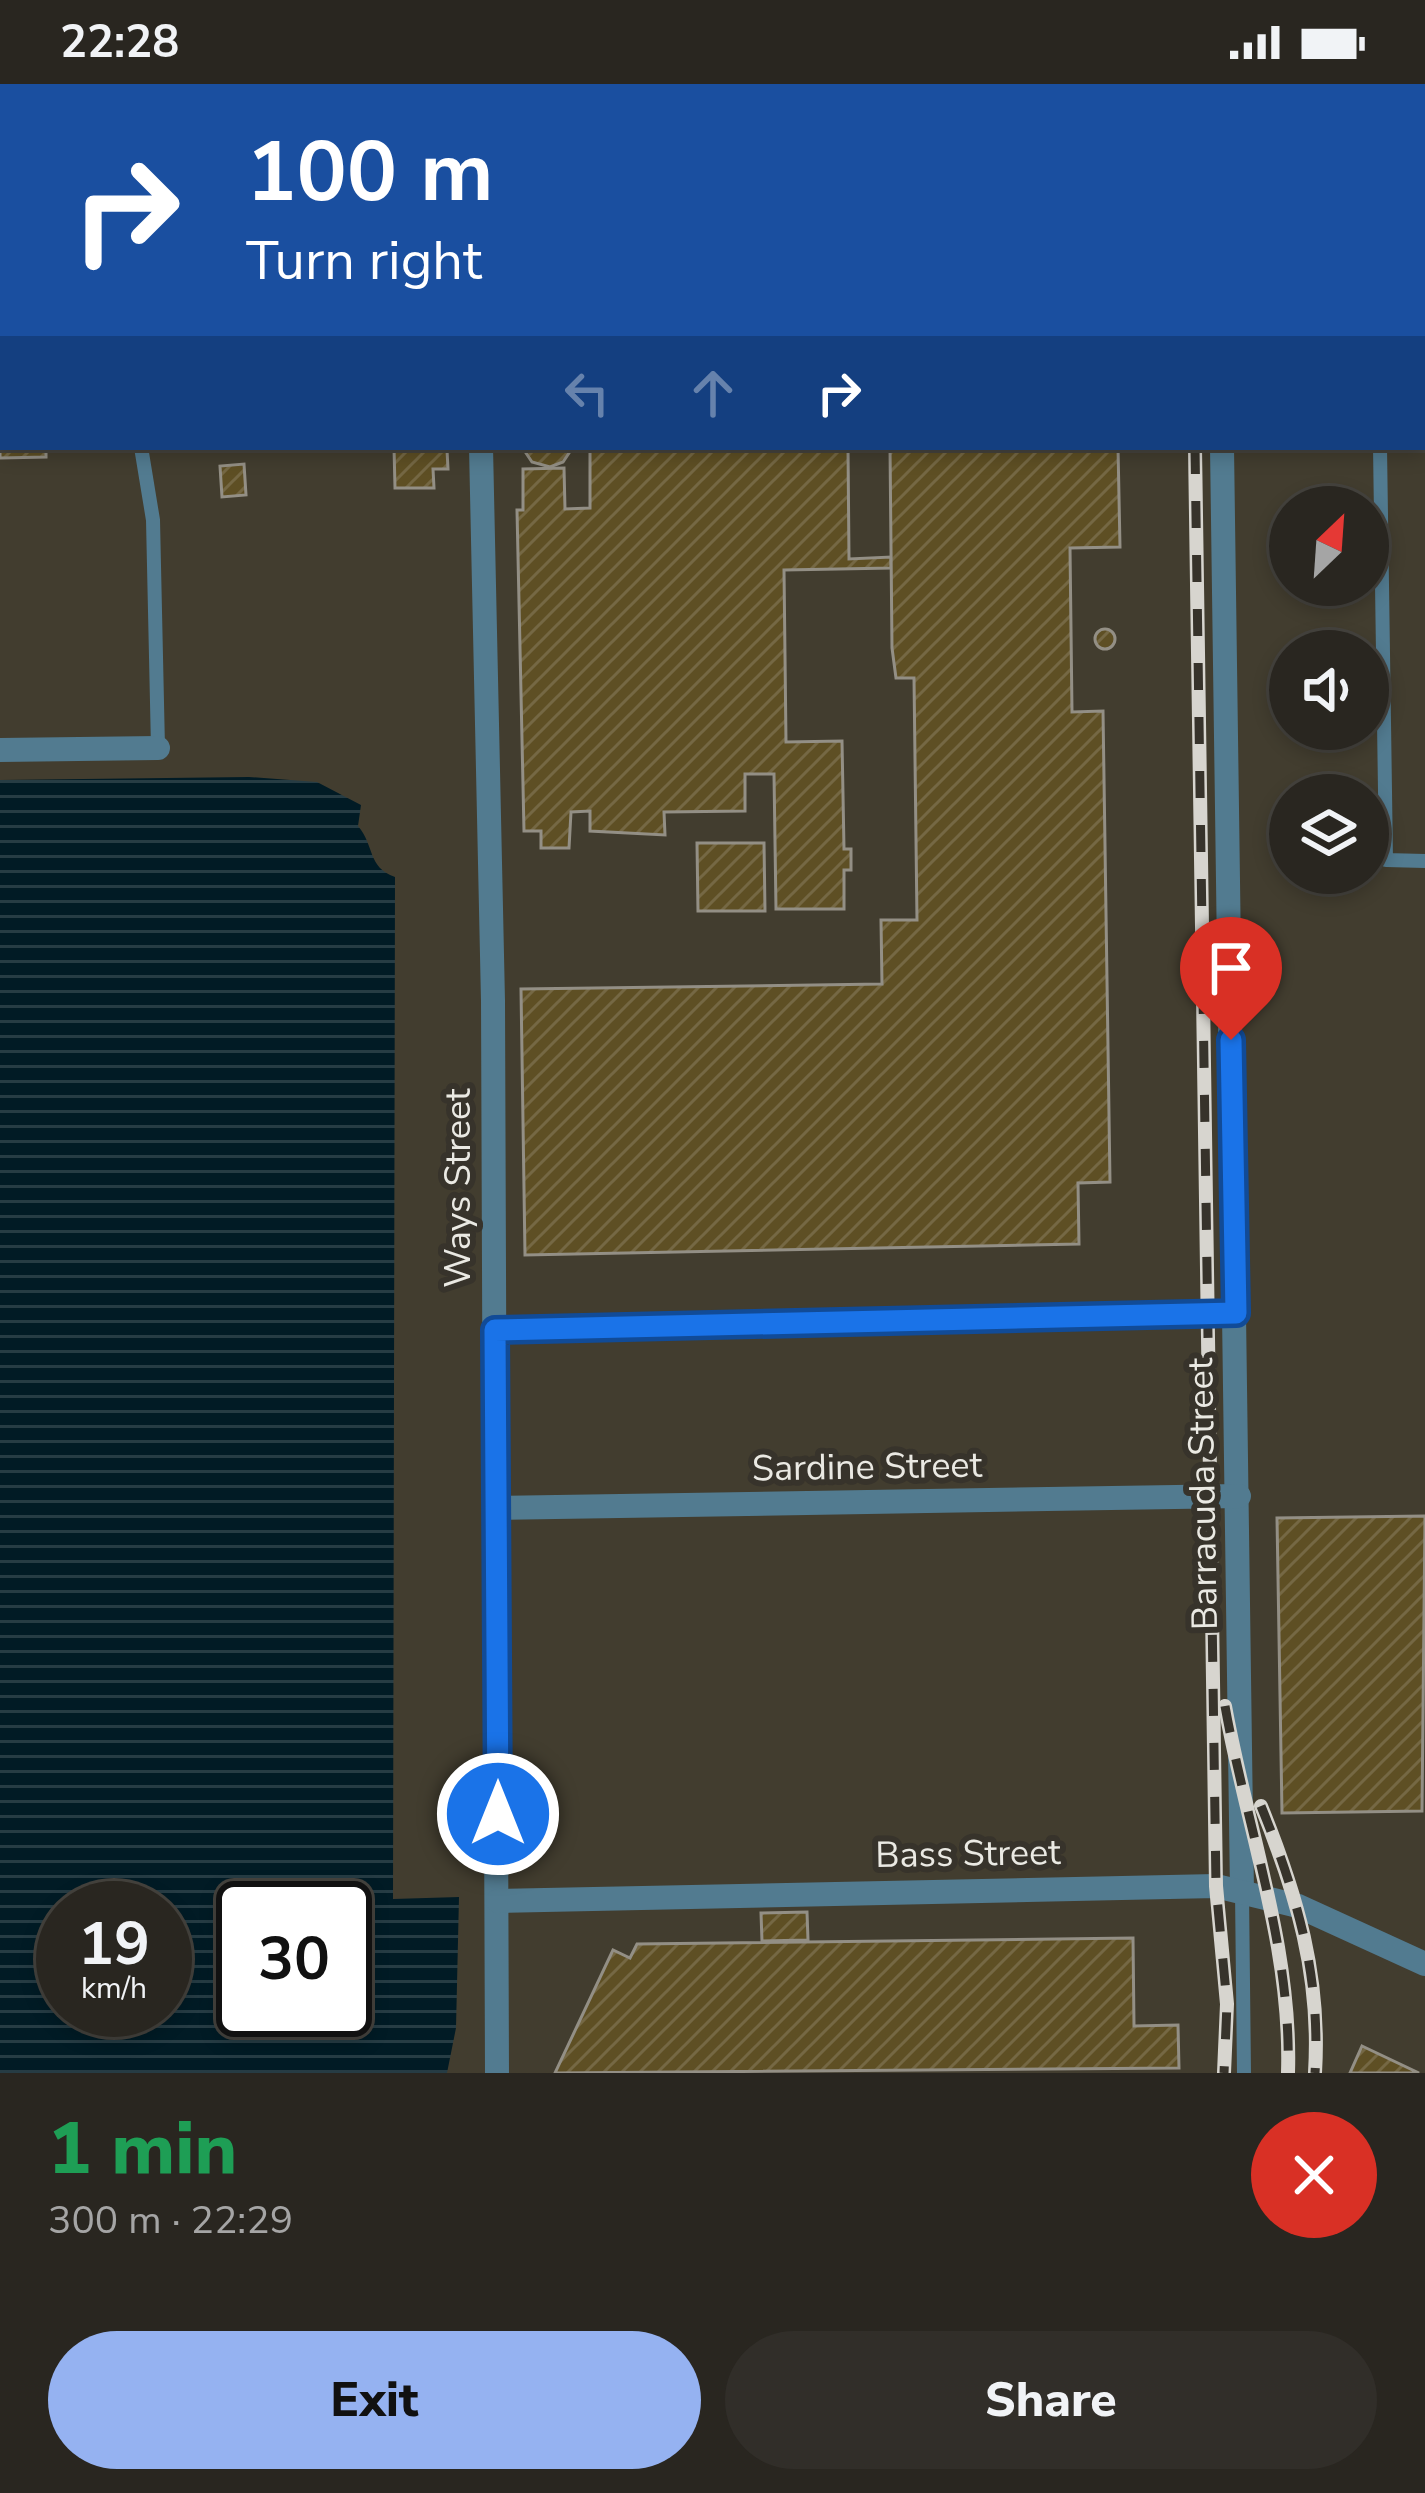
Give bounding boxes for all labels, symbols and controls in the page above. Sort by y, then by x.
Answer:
text: 22:28 [60,12,179,73]
text: 100 m [246,115,494,230]
icon: right [48,132,204,288]
text: Turn right [246,224,482,298]
icon: left [554,360,620,426]
icon: ahead [680,360,746,426]
icon: right [806,360,872,426]
north arrow [1269,486,1389,606]
map controls [1269,486,1389,894]
button: sound [1269,630,1389,750]
button: layers [1269,774,1389,894]
pin [1180,917,1282,1040]
icon: arrive [1198,935,1264,1001]
street label: Ways Street [434,1088,483,1288]
street label: Barracuda Street [1176,1357,1230,1631]
street label: Sardine Street [751,1440,983,1494]
position arrow [435,1751,561,1877]
street label: Bass Street [875,1828,1062,1880]
speed limit sign: 30 [216,1881,372,2037]
text: 19 [78,1903,150,1985]
text: km/h [81,1968,147,2009]
text: 1 min [48,2100,237,2198]
button: close [1251,2112,1377,2238]
text: 300 m · 22:29 [48,2194,293,2247]
button: Exit [48,2331,701,2469]
button: Share [725,2331,1377,2469]

